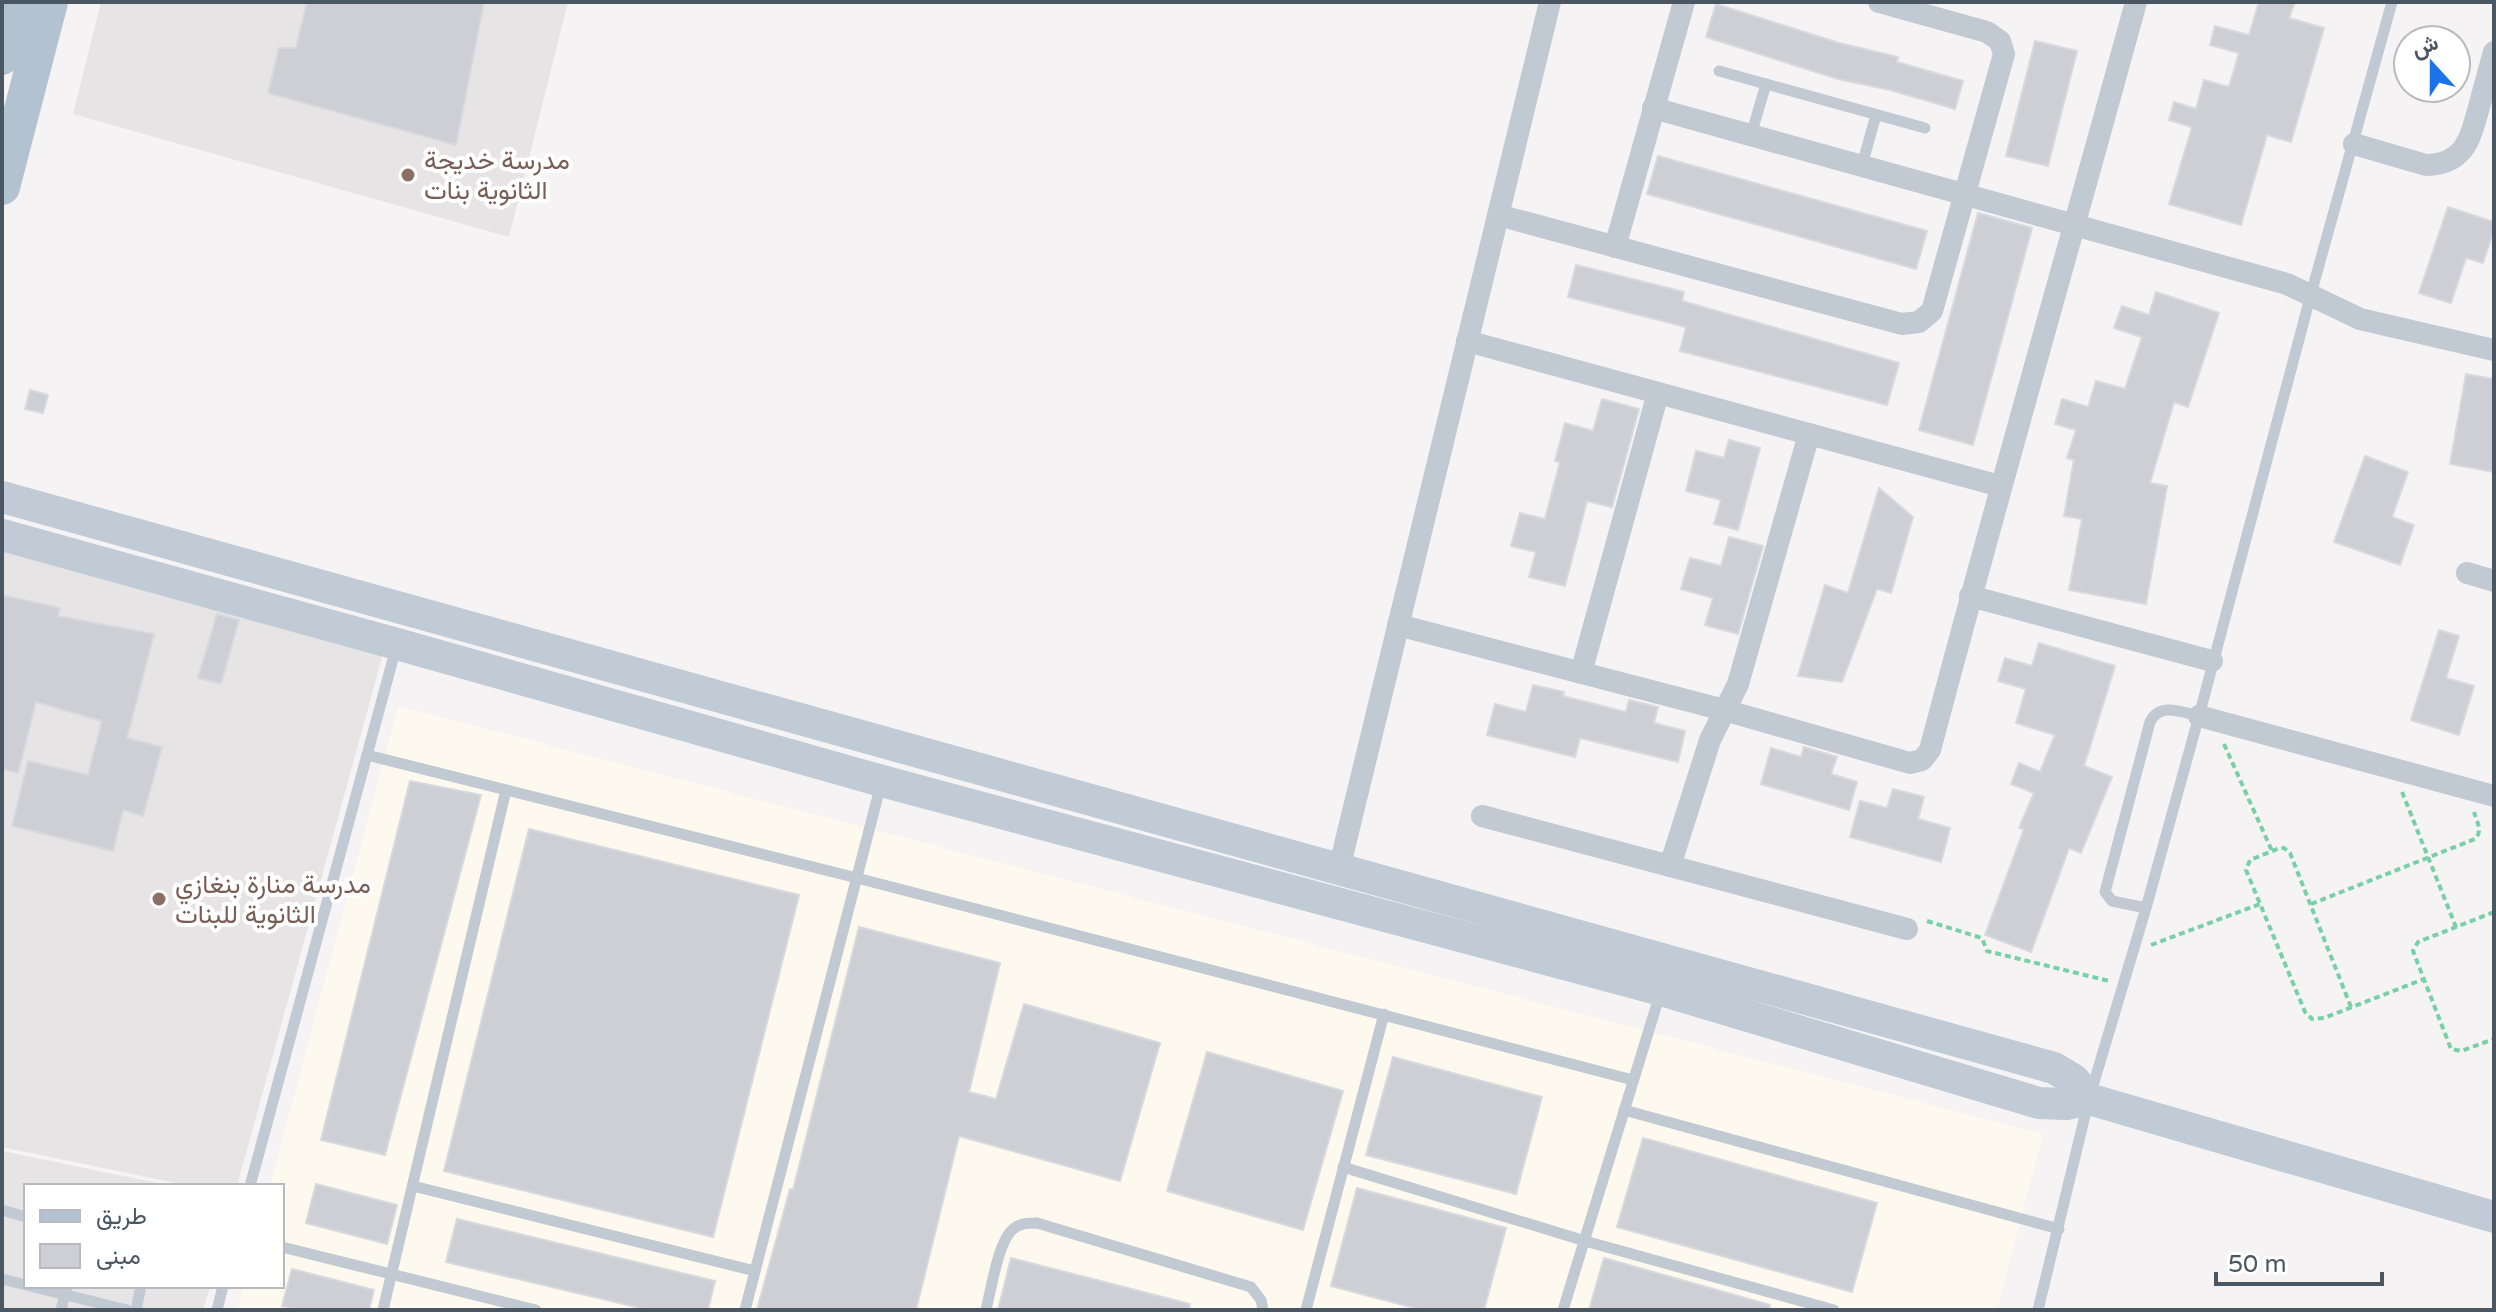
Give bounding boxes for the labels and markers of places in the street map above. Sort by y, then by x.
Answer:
place label: مدرسة خديجة الثانوية بنات [424,145,570,206]
marker: مدرسة خديجة الثانوية بنات [399,166,417,184]
place label: مدرسة منارة بنغازي الثانوية للبنات [175,869,371,930]
marker: مدرسة منارة بنغازي الثانوية للبنات [150,890,168,908]

